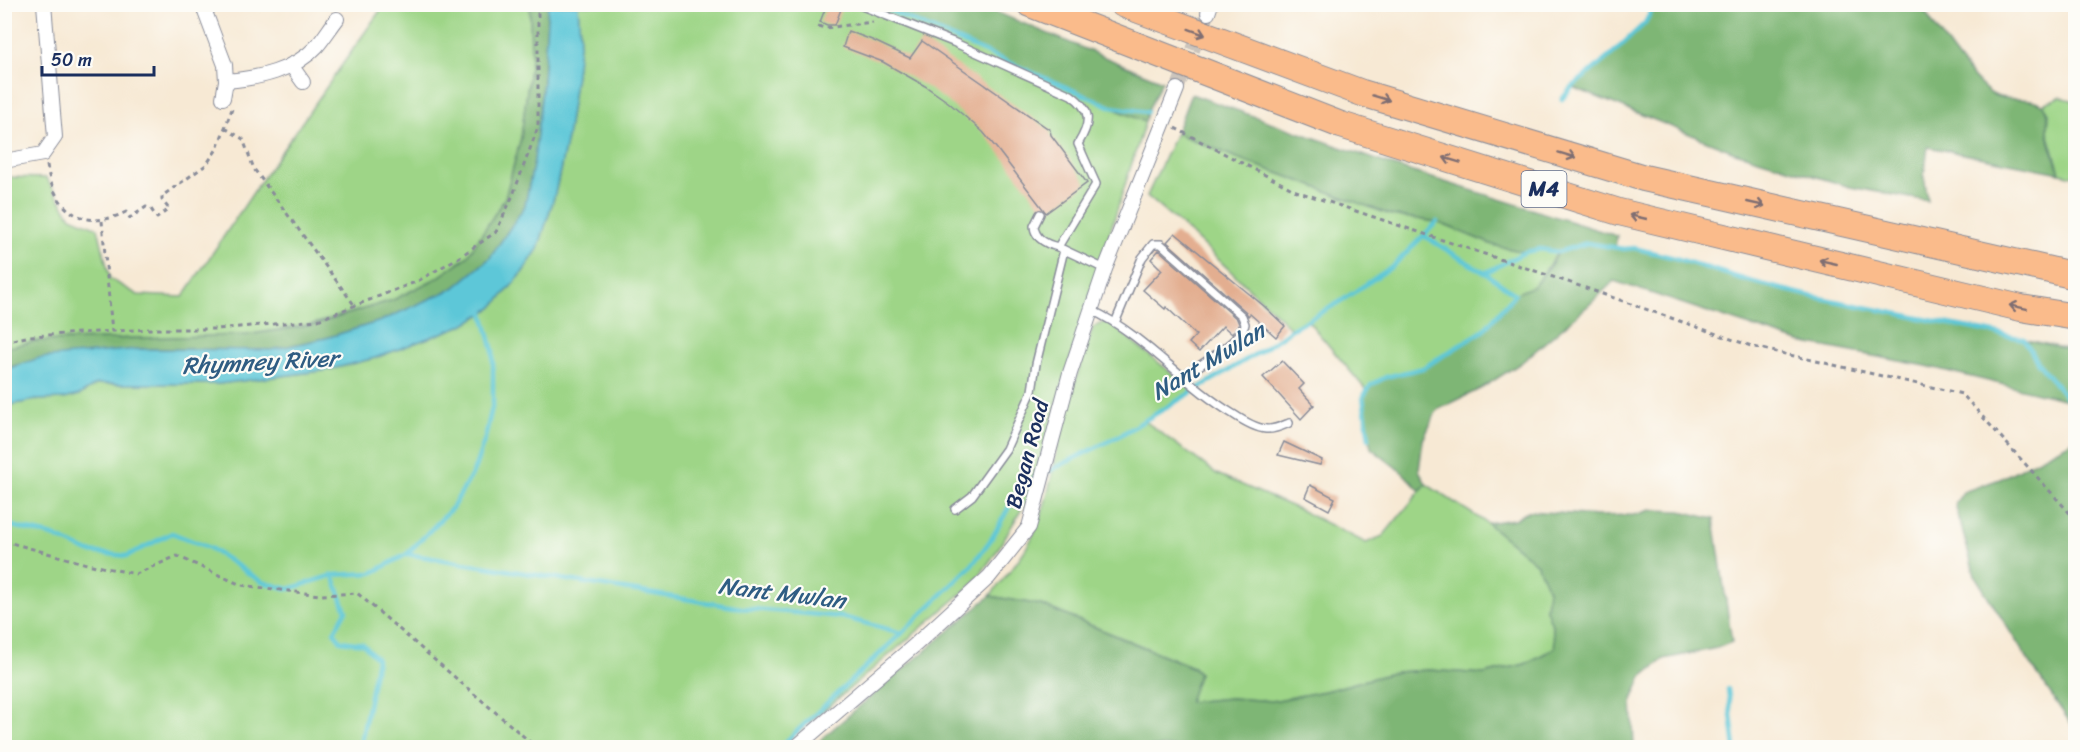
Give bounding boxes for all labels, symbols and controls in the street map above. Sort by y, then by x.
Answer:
one-way arrow [1188,27,1206,38]
scale bar [42,39,154,77]
text: 50 m [51,44,92,76]
one-way arrow [1371,93,1390,104]
one-way arrow [1557,150,1576,161]
one-way arrow [1443,154,1462,165]
road number: M4 [1522,171,1566,207]
one-way arrow [1746,198,1765,210]
one-way arrow [1629,211,1649,222]
one-way arrow [1819,256,1838,268]
one-way arrow [2009,301,2028,312]
water label: Nant Mwlan [1143,309,1276,412]
water label: Rhymney River [181,337,343,387]
street label: Began Road [994,394,1061,513]
water label: Nant Mwlan [716,564,851,622]

